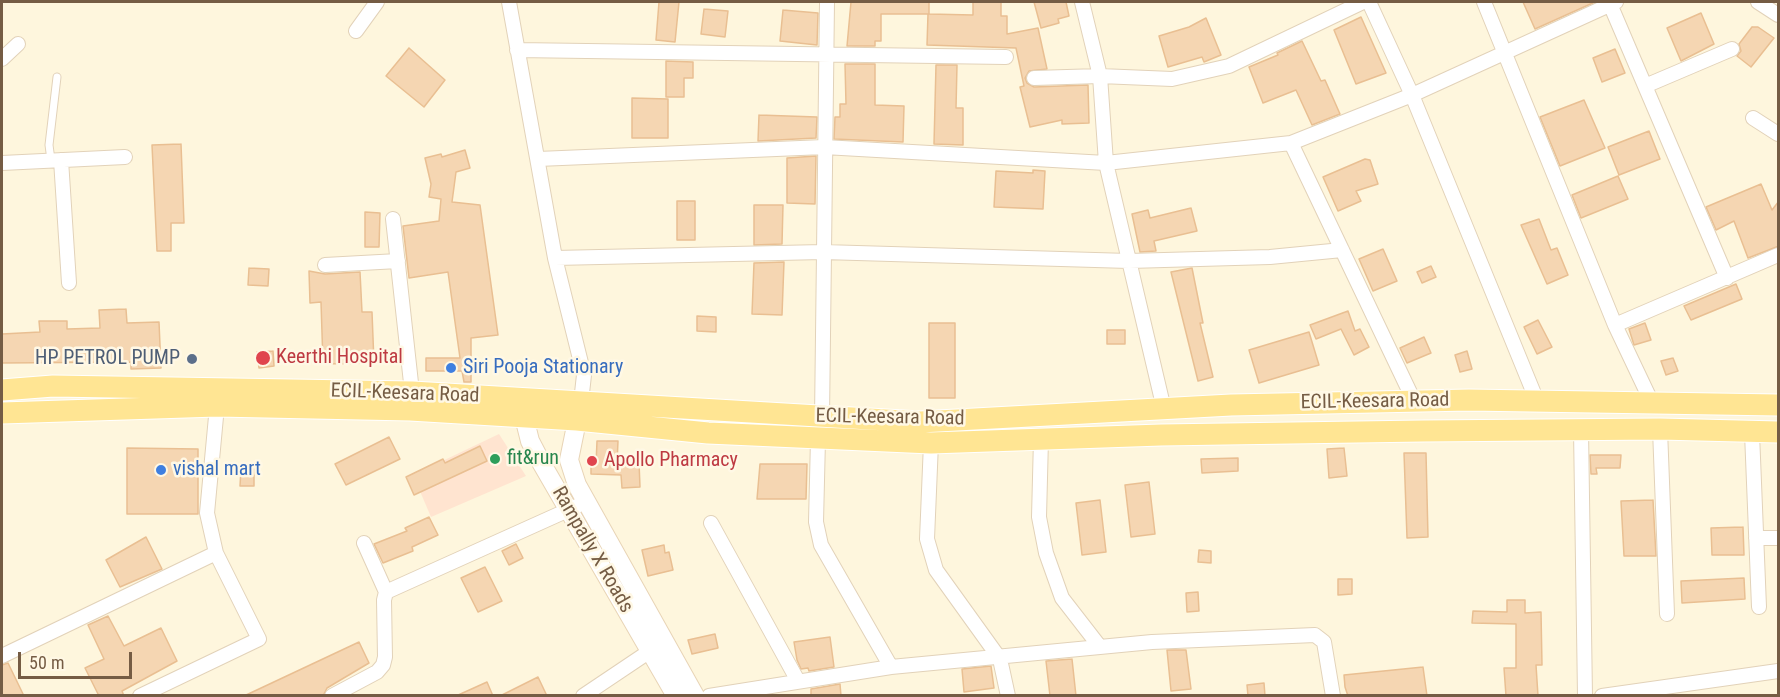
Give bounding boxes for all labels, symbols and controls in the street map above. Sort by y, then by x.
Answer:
place label: Keerthi Hospital [276,346,403,370]
place label: HP PETROL PUMP [35,347,180,371]
marker: Keerthi Hospital [254,349,272,367]
marker: HP PETROL PUMP [185,352,199,366]
place label: Siri Pooja Stationary [463,356,623,380]
marker: Siri Pooja Stationary [444,361,458,375]
street label: ECIL-Keesara Road [330,379,480,409]
street label: ECIL-Keesara Road [1300,389,1450,415]
street label: ECIL-Keesara Road [815,405,965,431]
place label: fit&run [507,447,559,471]
place label: Apollo Pharmacy [604,449,738,473]
marker: fit&run [488,452,502,466]
marker: Apollo Pharmacy [585,454,599,468]
place label: vishal mart [173,458,261,482]
marker: vishal mart [154,463,168,477]
street label: Rampally X Roads [546,483,638,617]
scale bar [21,640,135,678]
text: 50 m [29,652,64,673]

